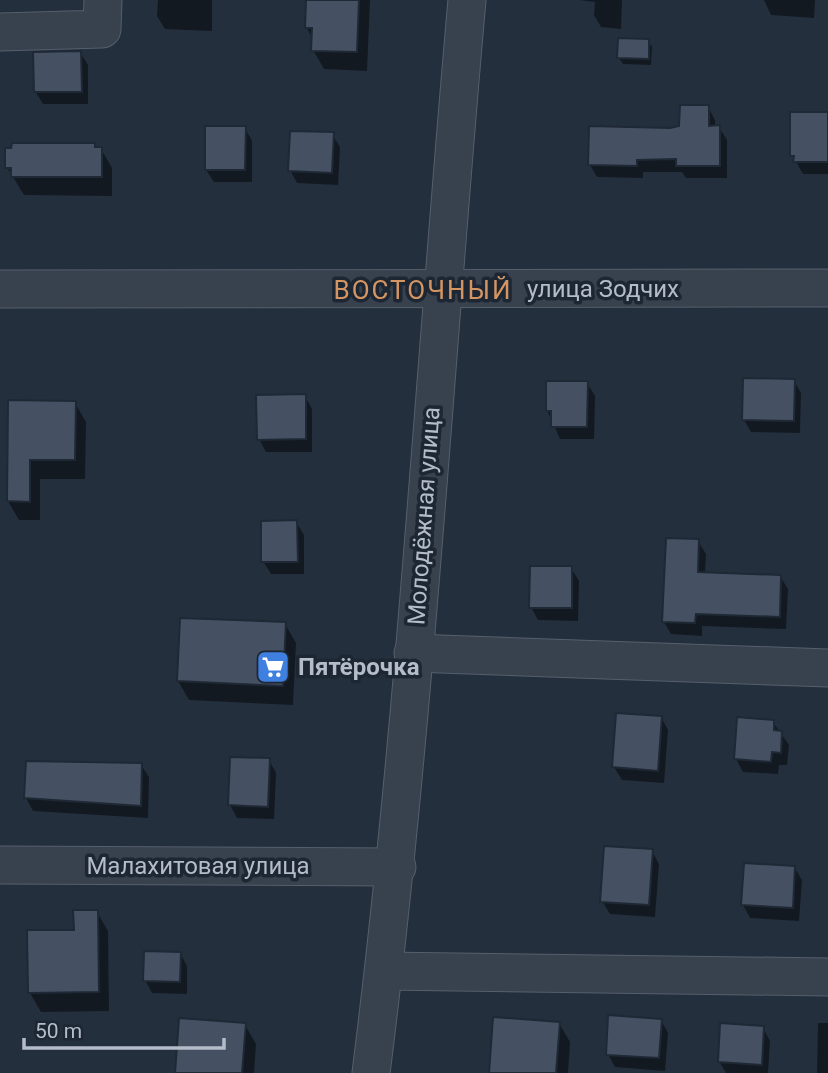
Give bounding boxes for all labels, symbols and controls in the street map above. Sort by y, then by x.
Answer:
district label: ВОСТОЧНЫЙ [333,275,513,305]
street label: улица Зодчих [527,275,679,303]
street label: Молодёжная улица [402,406,446,626]
supermarket icon: Пятёрочка [254,648,292,686]
place label: Пятёрочка [298,653,420,681]
street label: Малахитовая улица [86,852,310,880]
scale bar [24,1006,224,1050]
text: 50 m [35,1019,82,1043]

